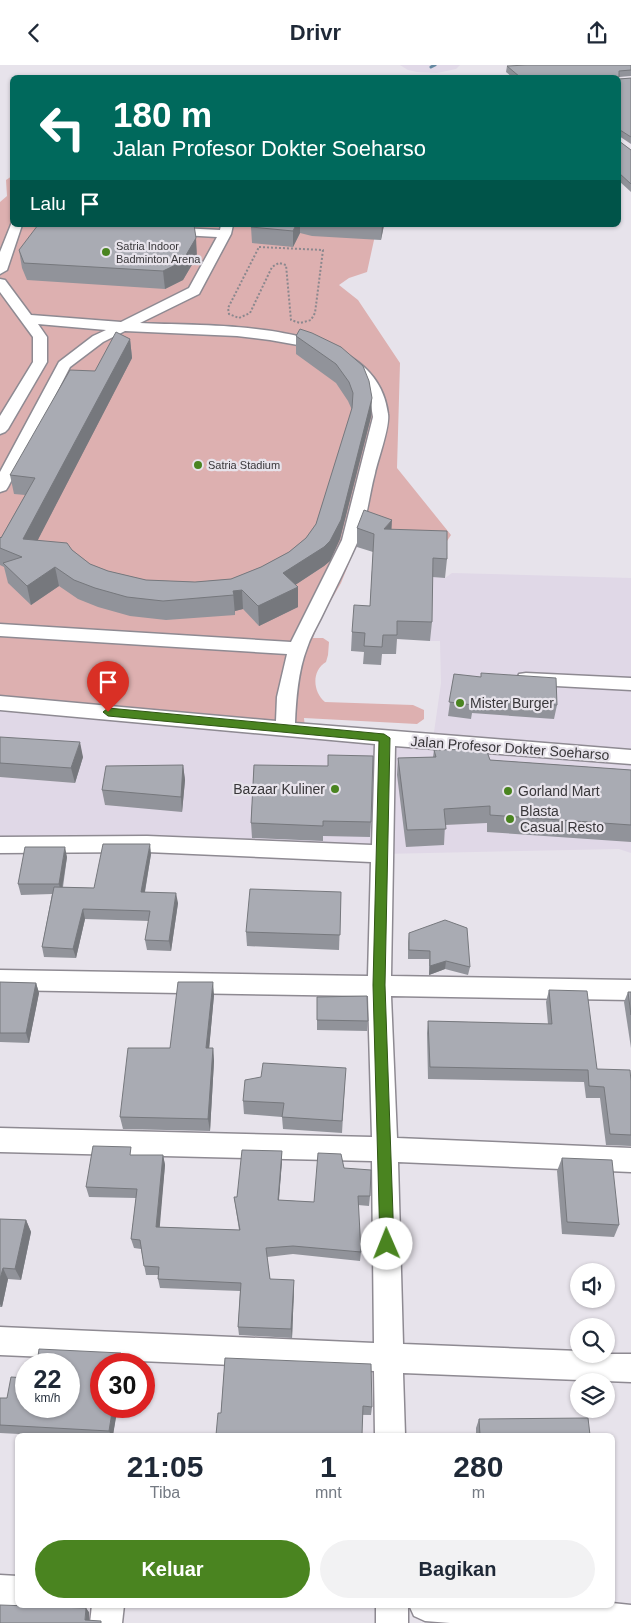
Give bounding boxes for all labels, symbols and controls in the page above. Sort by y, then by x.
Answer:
icon: back [20,19,48,47]
icon: share [583,19,611,47]
text: Drivr [290,20,341,45]
icon: left [30,95,95,160]
text: 180 m [113,95,212,134]
text: Jalan Profesor Dokter Soeharso [113,136,426,161]
icon: arrive [76,190,104,218]
text: Lalu [30,193,66,214]
place label: Satria Indoor Badminton Arena [116,240,201,265]
marker: Satria Indoor Badminton Arena [100,246,112,258]
marker: Satria Stadium [192,459,204,471]
place label: Satria Stadium [208,459,280,471]
pin [87,661,129,712]
icon: arrive [94,668,122,696]
place label: Mister Burger [470,695,554,711]
marker: Mister Burger [454,697,466,709]
street label: Jalan Profesor Dokter Soeharso [410,733,610,763]
place label: Bazaar Kuliner [233,781,325,797]
marker: Bazaar Kuliner [329,783,341,795]
place label: Gorland Mart [518,783,600,799]
marker: Gorland Mart [502,785,514,797]
place label: Blasta Casual Resto [520,803,604,835]
marker: Blasta Casual Resto [504,813,516,825]
position arrow [360,1217,412,1269]
map controls [570,1263,615,1418]
button: sound [570,1263,615,1308]
button: search [570,1318,615,1363]
speed limit sign: 30 [90,1353,155,1418]
text: 22 [34,1365,61,1393]
button: layers [570,1373,615,1418]
text: km/h [34,1391,61,1405]
text: 21:05 [127,1450,203,1483]
text: 1 [320,1450,337,1483]
text: 280 [453,1450,503,1483]
text: Tiba [150,1484,180,1501]
text: mnt [315,1484,342,1501]
text: m [472,1484,485,1501]
button: Keluar [35,1540,310,1598]
button: Bagikan [320,1540,595,1598]

